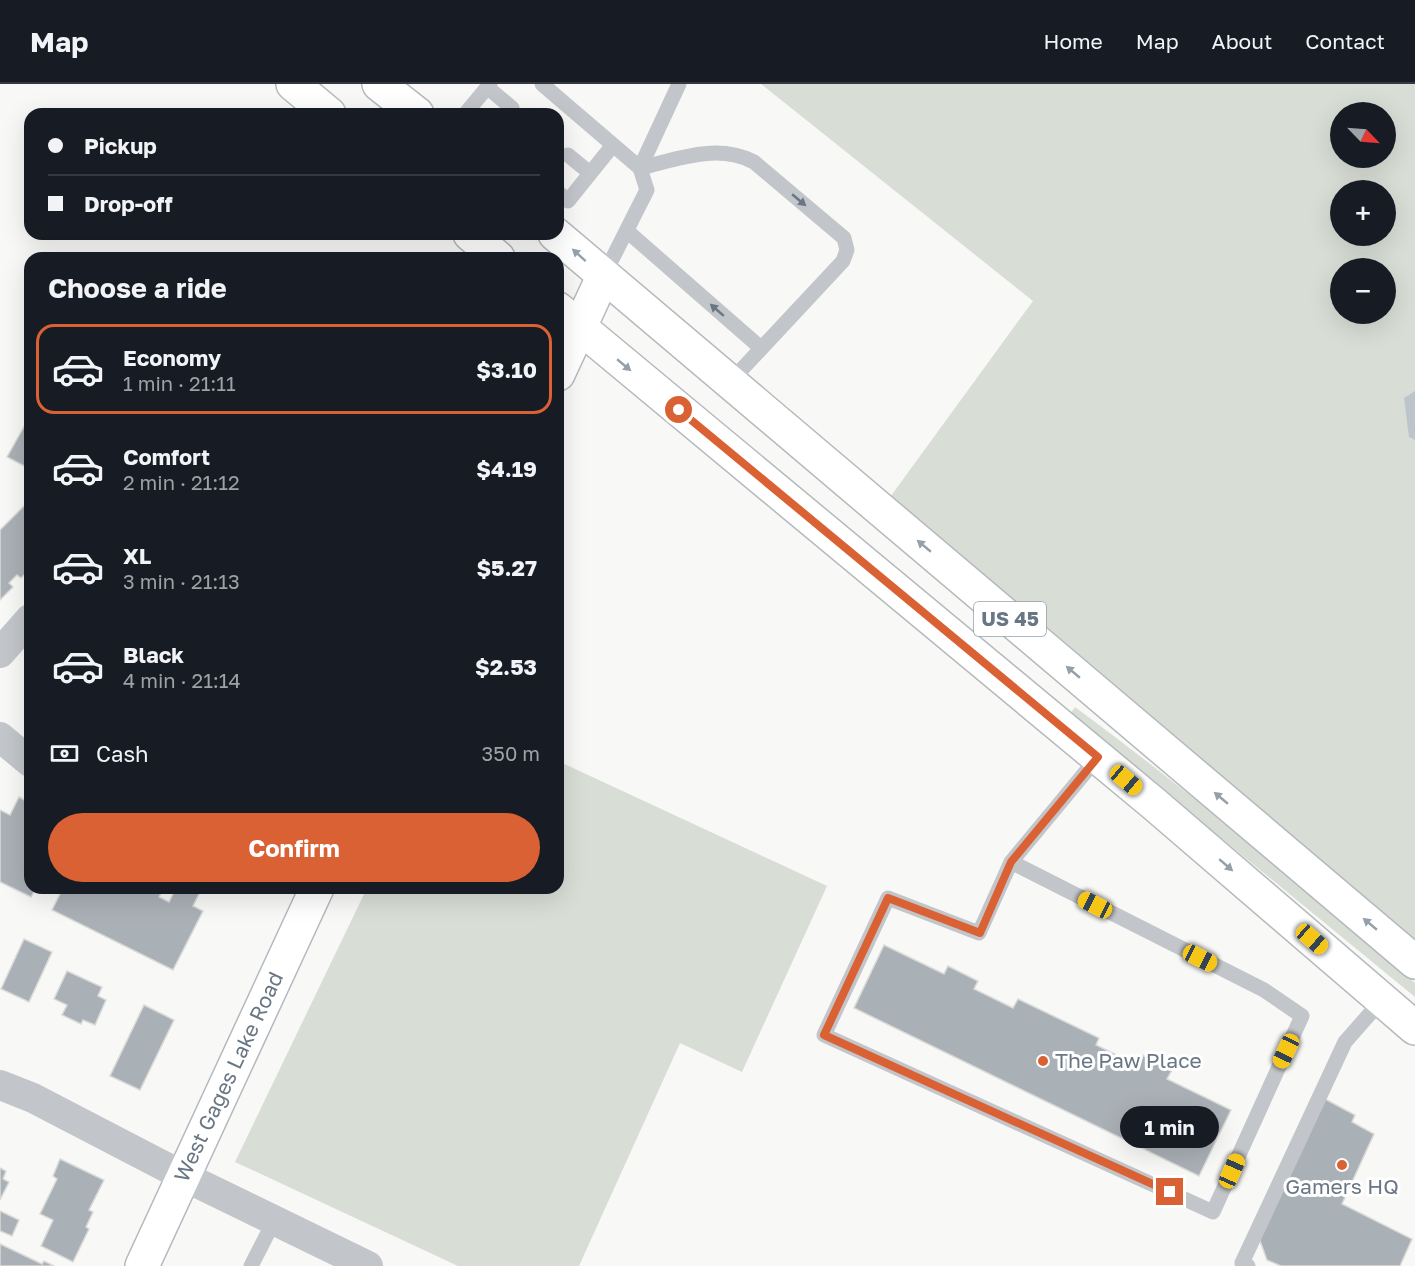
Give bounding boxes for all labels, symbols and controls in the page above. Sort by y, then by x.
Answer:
text: Map [30,25,88,58]
text: Home [1043,28,1103,54]
text: Map [1136,28,1179,54]
text: About [1212,28,1272,54]
text: Contact [1305,28,1385,54]
north arrow [1330,102,1396,168]
map controls [1330,102,1396,324]
text: Pickup [84,132,157,159]
button: + [1330,180,1396,246]
text: Drop-off [84,190,173,217]
one-way arrow [791,193,806,206]
one-way arrow [572,249,587,262]
button: − [1330,258,1396,324]
text: Choose a ride [48,272,227,304]
one-way arrow [710,303,725,317]
icon: car [51,342,105,396]
text: Economy [123,344,221,371]
text: $3.10 [476,356,537,383]
one-way arrow [616,358,631,371]
text: 1 min · 21:11 [123,371,236,395]
route start [665,396,692,423]
icon: car [51,441,105,495]
text: Comfort [123,443,210,470]
text: $4.19 [476,455,537,482]
text: 2 min · 21:12 [123,470,240,494]
icon: car [51,540,105,594]
one-way arrow [917,540,932,553]
text: XL [123,542,151,569]
text: $5.27 [476,554,537,581]
text: 3 min · 21:13 [123,569,240,593]
road number: US 45 [974,602,1046,636]
icon: car [51,639,105,693]
text: Black [123,641,184,668]
text: $2.53 [475,653,537,680]
one-way arrow [1066,666,1081,679]
text: 4 min · 21:14 [123,668,241,692]
icon: cash [48,737,81,770]
text: Cash [96,740,149,767]
text: 350 m [482,741,540,765]
car [1106,762,1146,798]
one-way arrow [1213,792,1229,805]
button: Confirm [48,813,540,882]
one-way arrow [1218,859,1234,872]
car [1075,889,1115,921]
one-way arrow [1363,918,1378,931]
car [1293,920,1331,958]
car [1180,942,1220,974]
street label: West Gages Lake Road [168,967,288,1186]
car [1270,1031,1302,1071]
place label: The Paw Place [1055,1047,1202,1073]
marker: The Paw Place [1036,1054,1050,1068]
callout: 1 min [1120,1105,1220,1147]
text: 1 min [1144,1115,1195,1139]
car [1216,1151,1248,1191]
marker: Gamers HQ [1335,1158,1349,1172]
place label: Gamers HQ [1285,1173,1399,1199]
route end [1156,1178,1183,1205]

